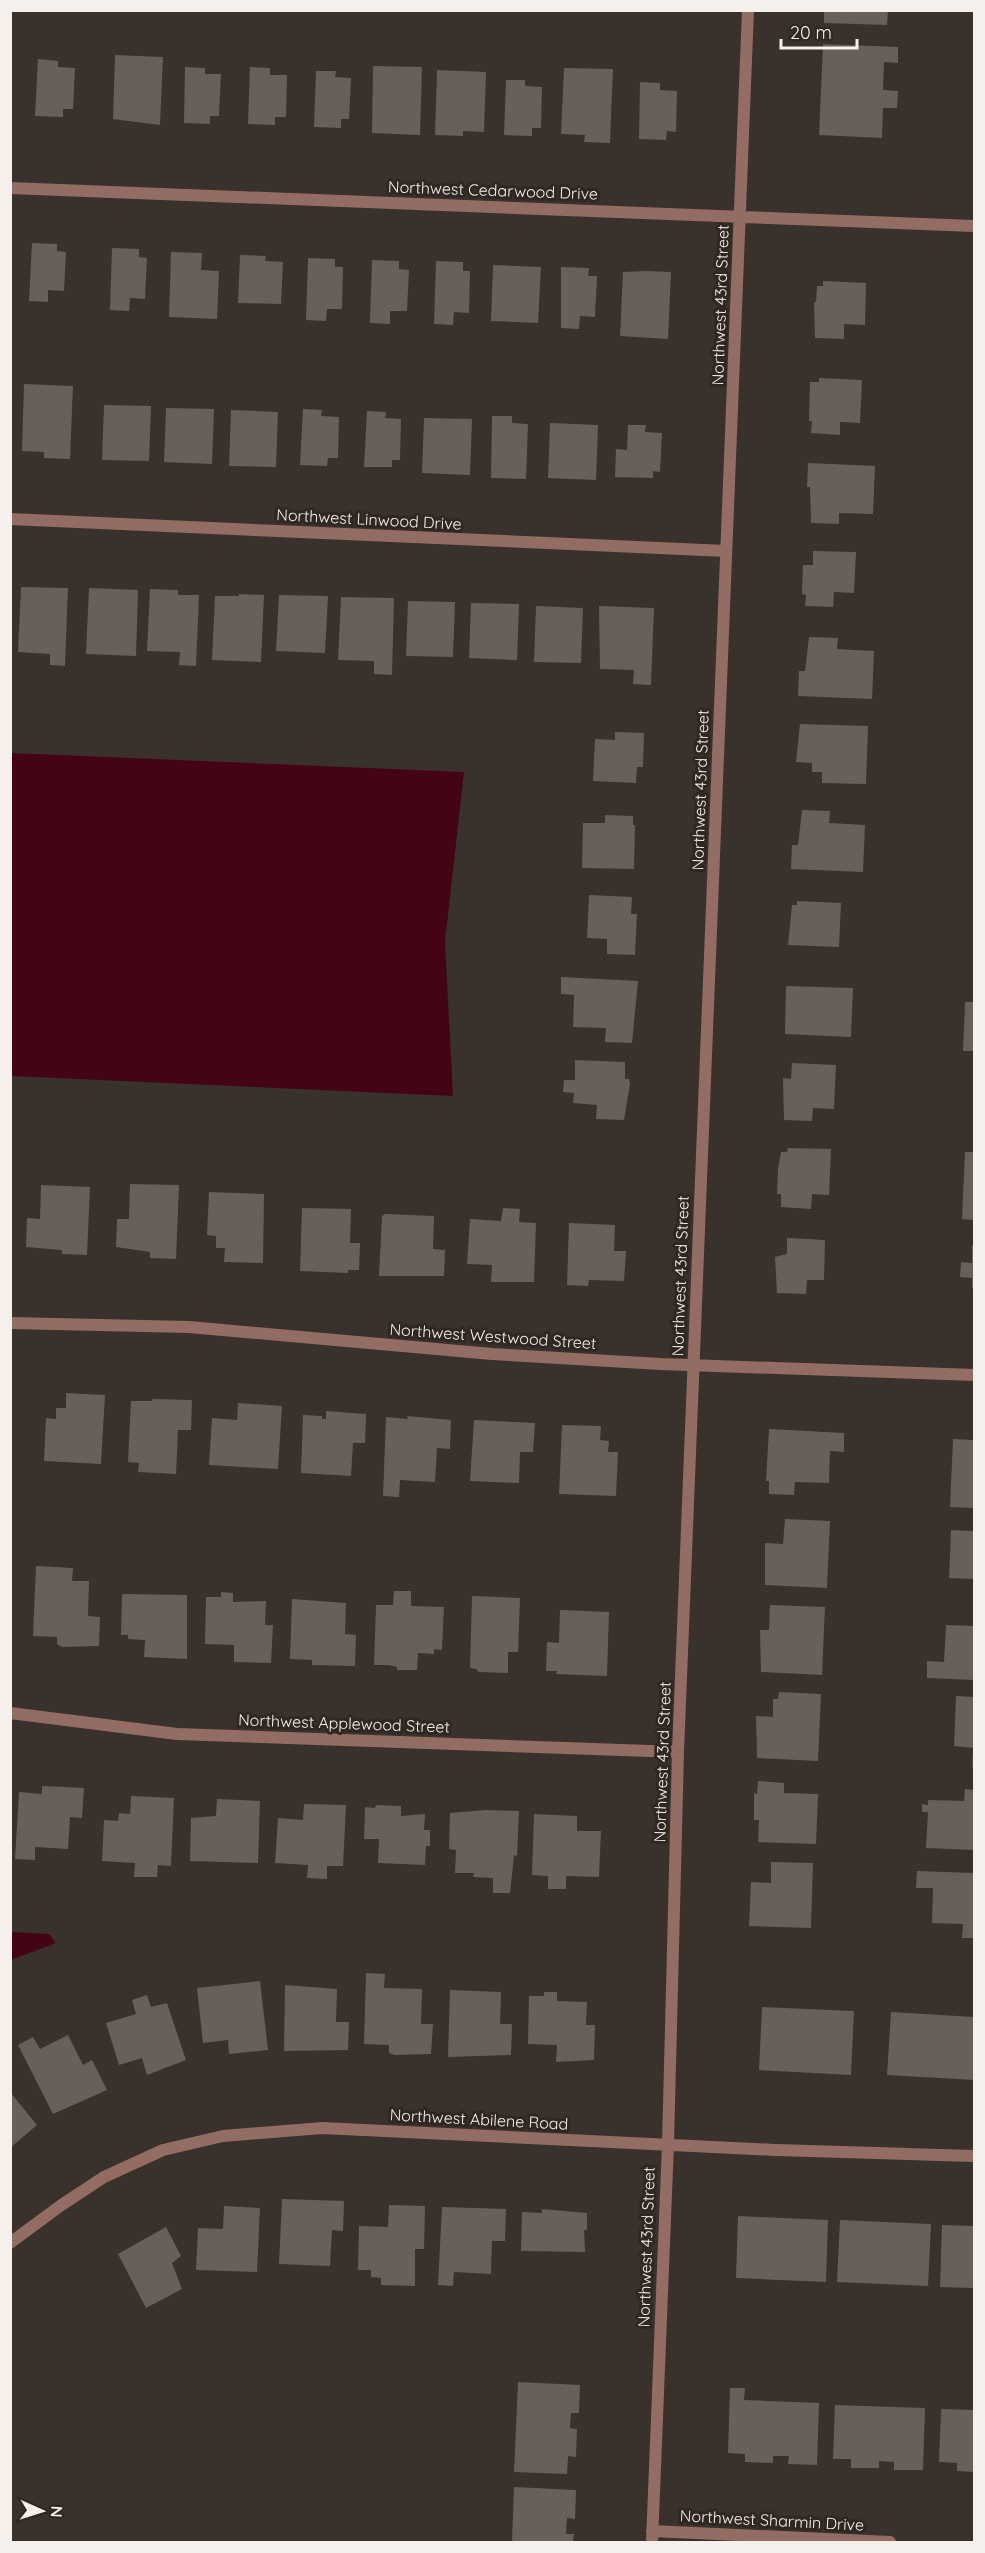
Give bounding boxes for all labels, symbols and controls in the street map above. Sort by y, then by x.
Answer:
scale bar [781,12,858,50]
text: 20 m [790,21,832,44]
street label: Northwest Cedarwood Drive [388,176,598,204]
street label: Northwest 43rd Street [707,224,733,386]
street label: Northwest Linwood Drive [276,504,462,534]
street label: Northwest 43rd Street [687,709,713,871]
street label: Northwest 43rd Street [667,1195,693,1357]
street label: Northwest Westwood Street [389,1319,597,1353]
street label: Northwest 43rd Street [649,1681,675,1843]
street label: Northwest Applewood Street [238,1709,450,1737]
street label: Northwest Abilene Road [389,2104,569,2134]
street label: Northwest 43rd Street [633,2166,659,2328]
north arrow [12,2481,72,2541]
text: N [47,2505,67,2518]
street label: Northwest Sharmin Drive [679,2505,865,2535]

